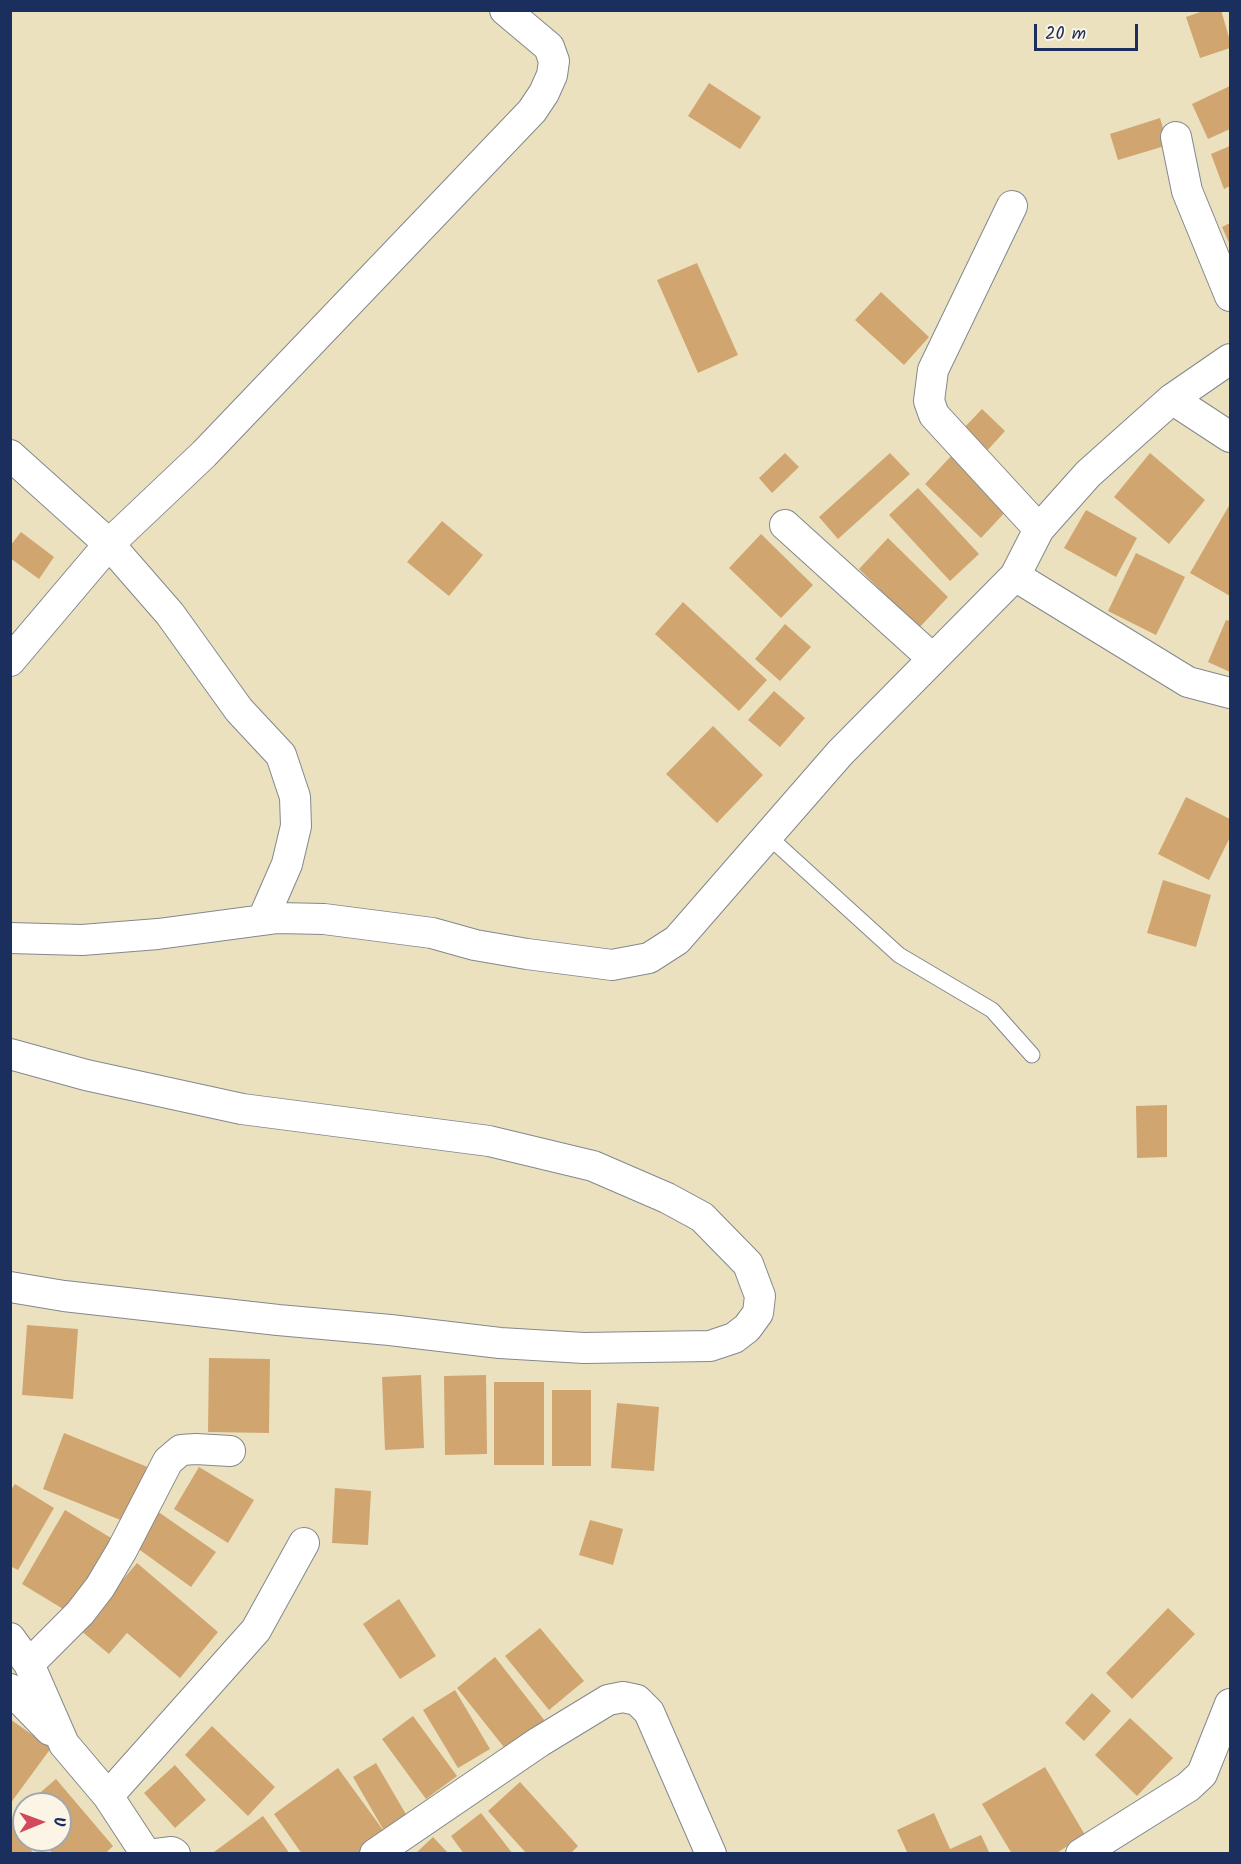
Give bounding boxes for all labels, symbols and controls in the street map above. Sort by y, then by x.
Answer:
scale bar [1037,12,1140,50]
text: 20 m [1045,20,1086,49]
north arrow [12,1792,72,1852]
text: U [46,1817,71,1827]

